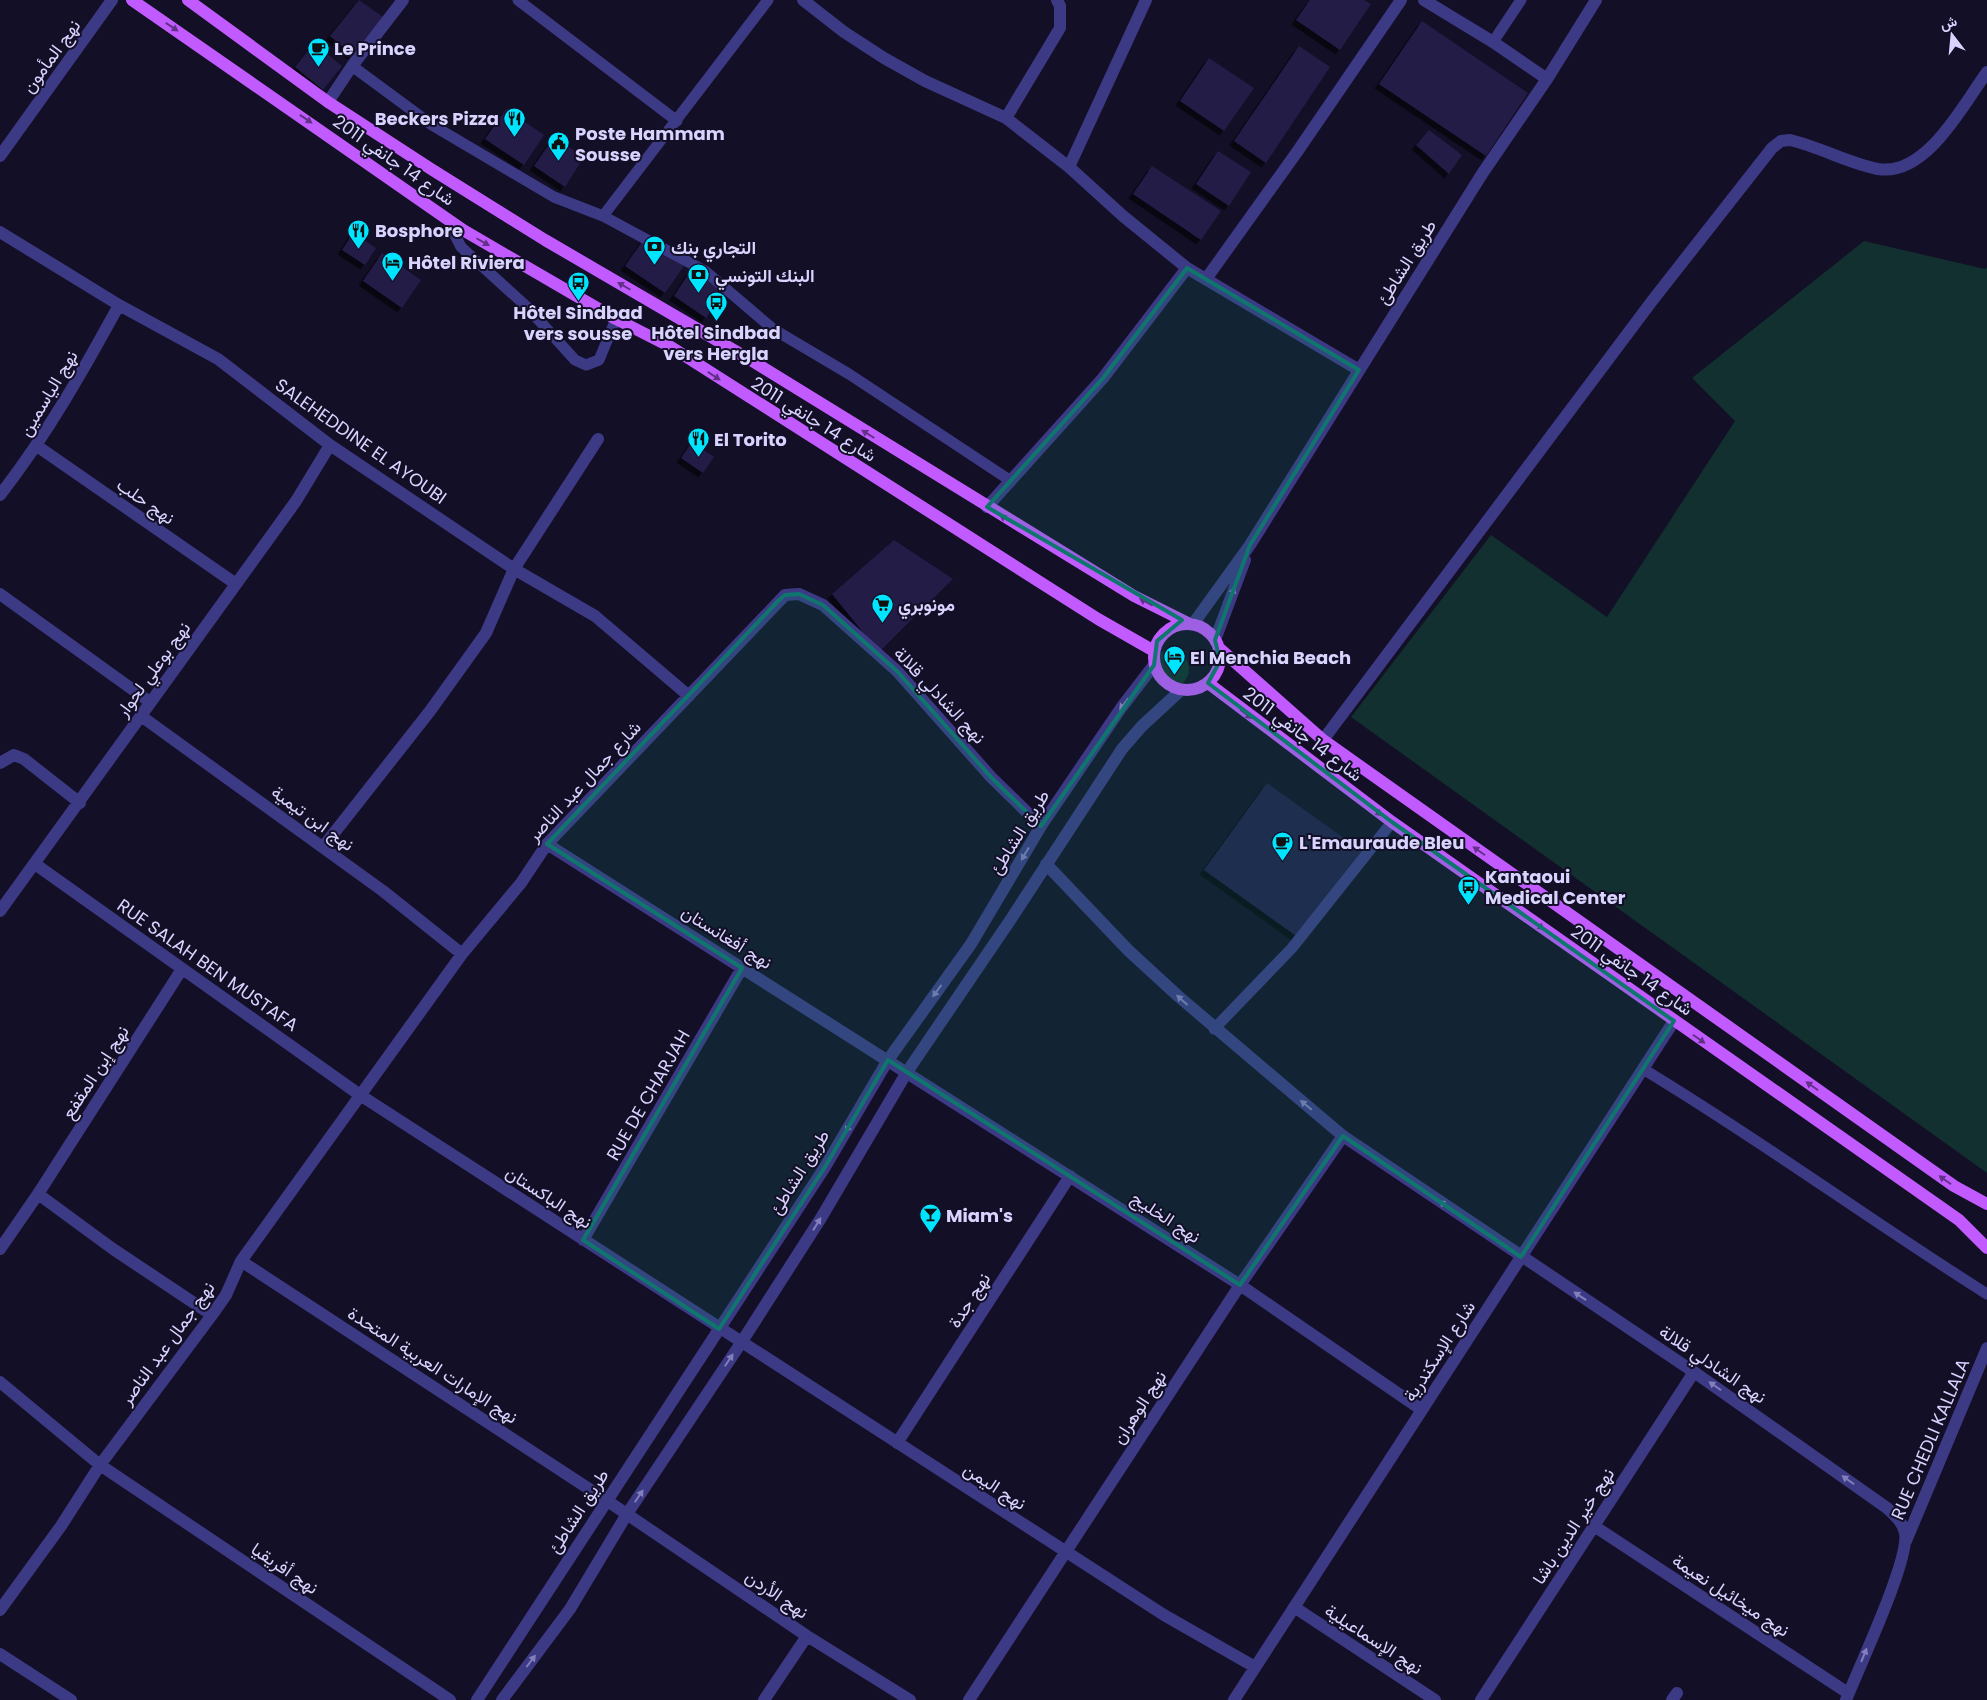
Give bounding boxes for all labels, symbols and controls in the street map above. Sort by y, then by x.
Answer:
north arrow [1927,10,1977,60]
text: ش [1938,11,1959,34]
street label: نهج المأمون [16,14,86,98]
one-way arrow [166,23,179,32]
cafe icon: Le Prince [306,36,330,67]
place label: Le Prince [334,36,416,61]
place label: Beckers Pizza [375,106,499,131]
restaurant icon: Beckers Pizza [503,106,527,137]
street label: شارع 14 جانفي 2011 [326,109,460,214]
one-way arrow [300,114,313,124]
place label: Poste Hammam Sousse [575,121,725,167]
public building icon: Poste Hammam Sousse [547,131,571,162]
street label: طريق الشاطئ [1370,215,1442,309]
restaurant icon: Bosphore [347,218,371,249]
place label: Bosphore [375,218,463,243]
bank icon: التجاري بنك [643,235,667,266]
place label: التجاري بنك [671,235,756,263]
one-way arrow [477,237,490,246]
hotel icon: Hôtel Riviera [380,250,404,281]
place label: Hôtel Riviera [408,250,525,275]
bank icon: البنك التونسي [687,263,711,294]
place label: البنك التونسي [715,263,815,291]
bus stop icon: Hôtel Sindbad vers sousse [566,270,590,301]
one-way arrow [618,282,631,291]
bus stop icon: Hôtel Sindbad vers Hergla [704,290,728,321]
place label: Hôtel Sindbad vers sousse [513,300,643,346]
place label: Hôtel Sindbad vers Hergla [651,320,781,366]
street label: نهج الياسمين [12,345,84,441]
street label: شارع 14 جانفي 2011 [745,370,881,470]
one-way arrow [708,371,721,381]
street label: SALEHEDDINE EL AYOUBI [270,372,452,510]
restaurant icon: El Torito [686,427,710,458]
place label: El Torito [714,427,787,452]
one-way arrow [862,429,875,438]
street label: نهج حلب [112,472,180,530]
one-way arrow [1000,514,1013,523]
one-way arrow [1228,586,1236,601]
supermarket icon: مونوبري [870,592,894,623]
place label: مونوبري [898,592,955,620]
one-way arrow [1139,598,1153,606]
street label: نهج بوعلي لحوار [109,616,198,724]
street label: نهج الشادلي قلالة [886,641,992,751]
hotel icon: El Menchia Beach [1162,645,1186,676]
place label: El Menchia Beach [1190,645,1351,670]
street label: شارع 14 جانفي 2011 [1236,681,1368,790]
one-way arrow [1119,697,1130,710]
one-way arrow [1239,708,1252,719]
street label: شارع جمال عبد الناصر [521,715,647,848]
street label: نهج ابن تيمية [266,779,360,857]
street label: طريق الشاطئ [983,785,1055,879]
one-way arrow [1369,805,1382,816]
cafe icon: L'Emauraude Bleu [1271,830,1295,861]
place label: L'Emauraude Bleu [1299,830,1464,855]
one-way arrow [1472,846,1486,856]
one-way arrow [1020,847,1029,860]
place label: Kantaoui Medical Center [1485,864,1626,910]
bus stop icon: Kantaoui Medical Center [1457,874,1481,905]
street label: RUE SALAH BEN MUSTAFA [112,893,304,1037]
street label: نهج أفغانستان [677,899,777,975]
street label: شارع 14 جانفي 2011 [1564,919,1698,1024]
one-way arrow [1531,920,1544,930]
one-way arrow [933,984,943,997]
one-way arrow [1175,994,1188,1005]
street label: نهج إبن المقفع [55,1020,135,1124]
street label: RUE DE CHARJAH [600,1025,696,1165]
one-way arrow [1692,1034,1706,1044]
one-way arrow [1805,1081,1819,1091]
one-way arrow [1300,1099,1312,1111]
one-way arrow [844,1120,853,1133]
street label: طريق الشاطئ [763,1125,835,1219]
street label: نهج الباكستان [501,1160,597,1234]
one-way arrow [1938,1175,1952,1185]
street label: نهج الخليج [1126,1185,1206,1249]
one-way arrow [1438,1200,1451,1210]
bar icon: Miam's [918,1203,942,1234]
place label: Miam's [946,1203,1013,1228]
one-way arrow [812,1217,822,1230]
street label: نهج جدة [942,1267,996,1333]
street label: نهج جمال عبد الناصر [113,1276,220,1411]
one-way arrow [1573,1291,1586,1301]
street label: شارع الإسكندرية [1397,1296,1481,1406]
street label: نهج الإمارات العربية المتحدة [343,1301,523,1429]
street label: نهج الشادلي قلالة [1653,1319,1772,1412]
one-way arrow [724,1354,734,1367]
street label: RUE CHEDLI KALLALA [1885,1355,1975,1523]
street label: نهج الوهران [1106,1365,1172,1449]
one-way arrow [1708,1381,1722,1391]
street label: نهج اليمن [959,1456,1031,1516]
street label: نهج خير الدين باشا [1526,1463,1620,1589]
street label: طريق الشاطئ [541,1464,615,1558]
one-way arrow [1841,1475,1854,1485]
one-way arrow [634,1489,644,1502]
street label: نهج أفريقيا [246,1536,324,1600]
street label: نهج ميخائيل نعيمة [1667,1548,1795,1642]
street label: نهج الأردن [740,1564,814,1624]
street label: نهج الإسماعيلية [1320,1598,1428,1680]
one-way arrow [1860,1647,1868,1662]
one-way arrow [526,1654,536,1668]

